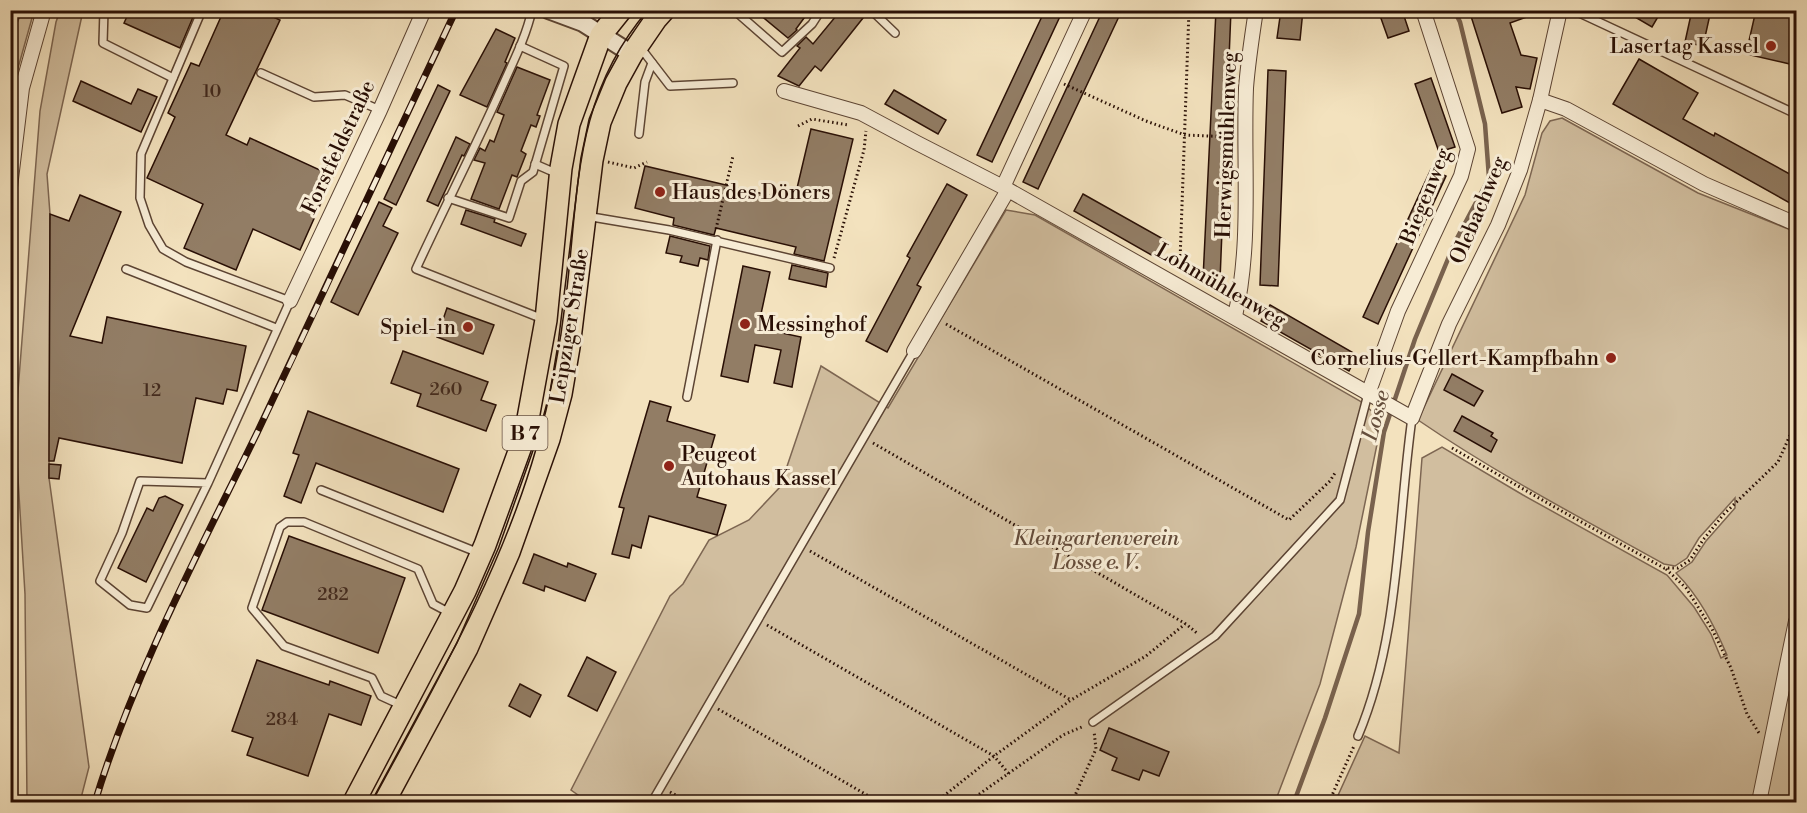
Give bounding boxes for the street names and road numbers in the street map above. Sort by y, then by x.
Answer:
street label: Herwigsmühlenweg [1211,51,1243,239]
street label: Forstfeldstraße [297,76,381,218]
street label: Biegenweg [1394,144,1457,249]
street label: Olebachweg [1445,152,1513,268]
street label: Lohmühlenweg [1151,238,1290,334]
street label: Leipziger Straße [545,247,595,406]
road number: B 7 [502,416,548,450]

